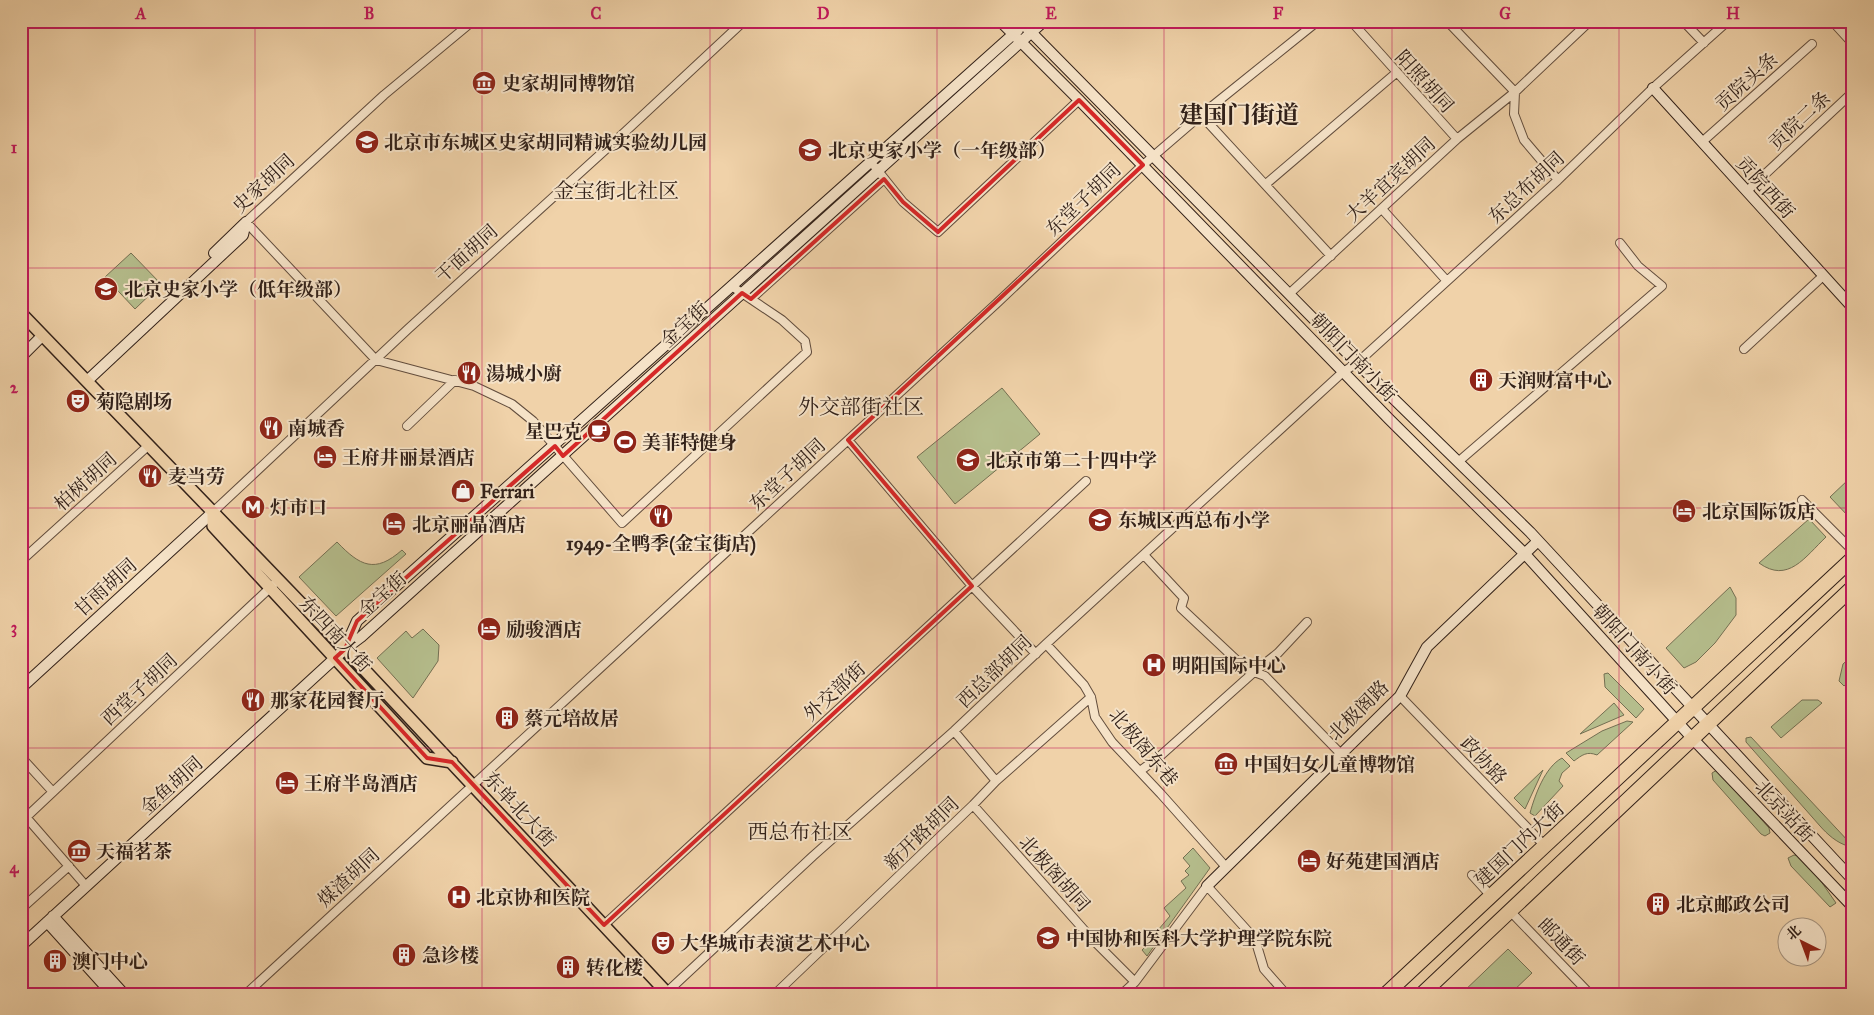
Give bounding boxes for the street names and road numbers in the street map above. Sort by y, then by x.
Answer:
street label: 阳照胡同 [1391,45,1459,117]
street label: 贡院头条 [1710,47,1782,115]
street label: 贡院二条 [1764,86,1835,155]
street label: 大羊宜宾胡同 [1341,132,1440,227]
street label: 东总布胡同 [1484,147,1569,228]
street label: 史家胡同 [228,149,299,218]
street label: 贡院西街 [1732,151,1800,223]
street label: 东堂子胡同 [1041,158,1126,241]
street label: 干面胡同 [430,219,502,287]
street label: 金宝街 [656,297,713,352]
street label: 朝阳门南小街 [1306,308,1402,406]
street label: 东堂子胡同 [745,434,830,515]
street label: 柏树胡同 [49,447,121,515]
street label: 甘雨胡同 [69,553,141,621]
street label: 金宝街 [353,567,411,622]
street label: 东四南大街 [295,592,376,677]
street label: 朝阳门南小街 [1588,599,1681,699]
street label: 西总部胡同 [952,630,1037,713]
street label: 西堂子胡同 [97,649,182,730]
street label: 外交部街 [799,657,870,726]
street label: 北极阁路 [1323,675,1393,745]
street label: 北极阁东巷 [1104,704,1183,791]
street label: 政协路 [1456,732,1512,789]
street label: 金鱼胡同 [135,751,207,819]
street label: 东单北大街 [479,767,560,852]
street label: 北京站街 [1750,776,1819,847]
street label: 新开路胡同 [879,792,964,875]
street label: 建国门内大街 [1470,797,1569,892]
street label: 北极阁胡同 [1014,830,1095,916]
street label: 煤渣胡同 [313,843,384,912]
street label: 邮通街 [1534,913,1590,970]

